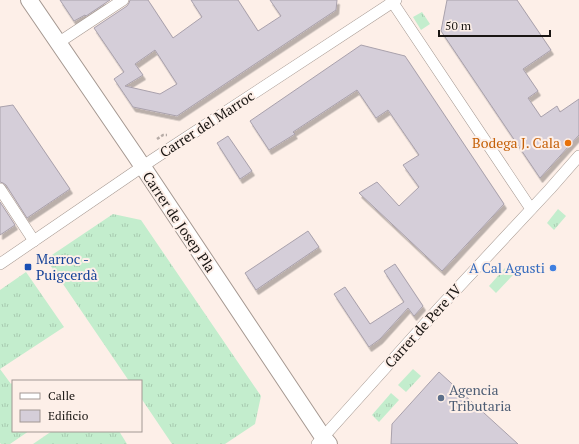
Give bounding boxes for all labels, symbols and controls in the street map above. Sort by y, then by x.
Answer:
scale bar [439,12,550,38]
text: 50 m [445,18,472,33]
street label: Carrer del Marroc [156,86,258,161]
place label: Bodega J. Cala [472,133,560,152]
marker: Bodega J. Cala [563,138,573,148]
street label: Carrer de Josep Pla [139,168,220,276]
place label: Marroc - Puigcerdà [36,249,97,284]
place label: A Cal Agusti [469,258,545,277]
marker: Marroc - Puigcerdà [23,262,33,272]
marker: A Cal Agusti [548,263,558,273]
street label: Carrer de Pere IV [380,280,465,371]
legend [12,380,142,432]
place label: Agencia Tributaria [449,380,511,415]
text: Calle [48,388,75,403]
marker: Agencia Tributaria [436,393,446,403]
text: Edificio [48,408,89,423]

